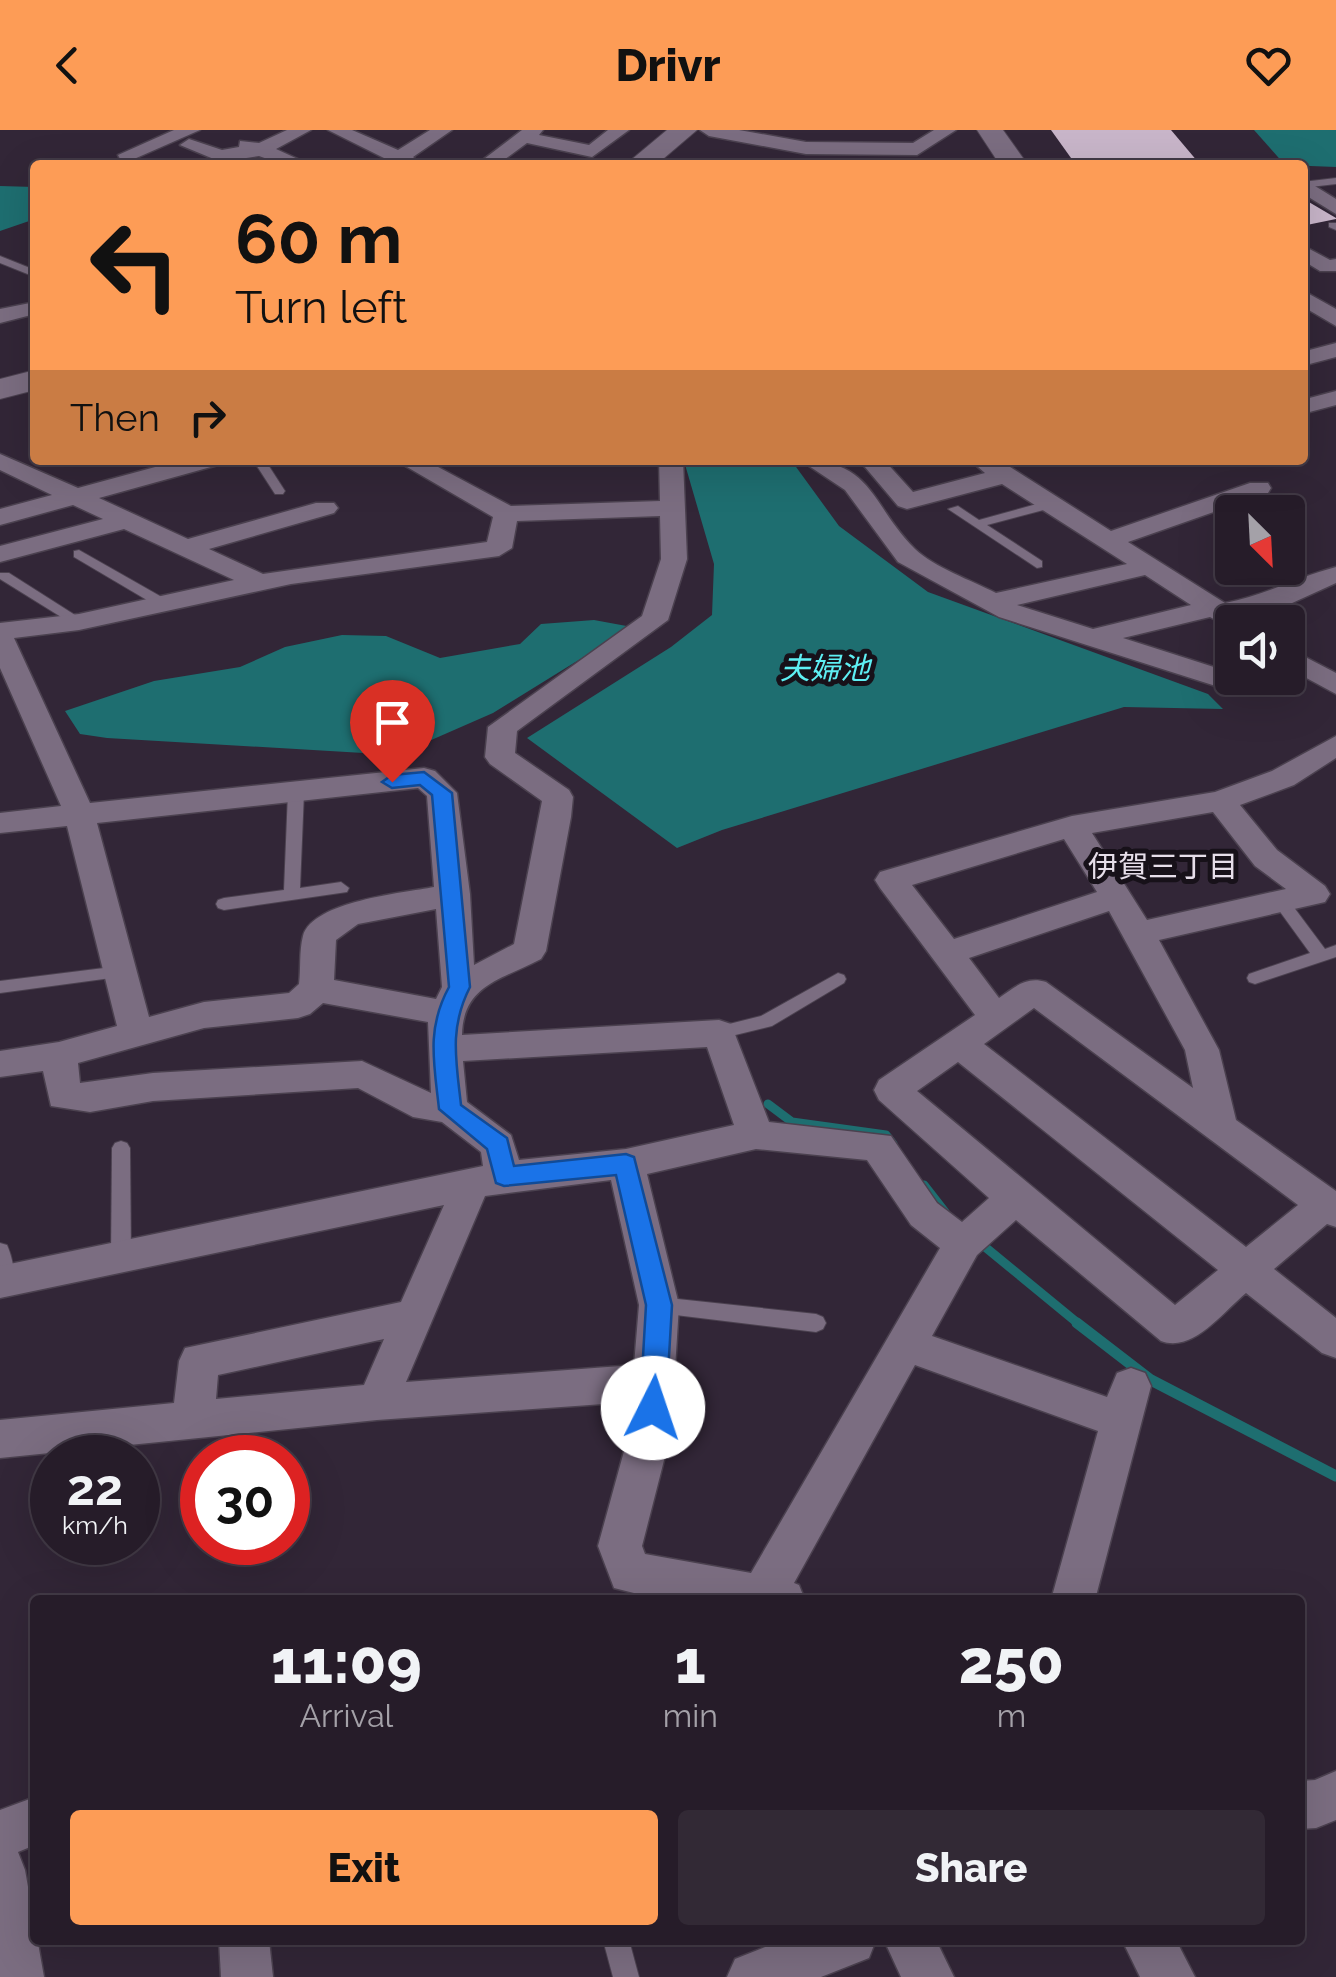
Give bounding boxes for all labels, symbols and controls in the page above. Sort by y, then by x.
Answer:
icon: back [40,38,95,93]
icon: heart [1241,38,1296,93]
text: Drivr [615,39,721,92]
text: 60 m [235,197,402,279]
icon: left [70,200,200,330]
text: Turn left [235,281,407,334]
icon: right [180,390,235,445]
text: Then [70,395,160,440]
north arrow [1215,495,1305,585]
map controls [1215,495,1305,695]
button: sound [1215,605,1305,695]
water label: 夫婦池 [780,651,873,686]
pin [350,680,435,783]
icon: arrive [365,695,420,750]
district label: 伊賀三丁目 [1088,849,1238,884]
position arrow [601,1356,705,1460]
speed limit sign: 30 [180,1435,310,1565]
text: 22 [67,1458,123,1517]
text: km/h [62,1510,128,1540]
text: 11:09 [271,1627,422,1697]
text: 1 [675,1627,706,1697]
text: 250 [959,1627,1064,1697]
text: Arrival [299,1697,393,1734]
text: min [663,1697,718,1734]
text: m [997,1697,1026,1734]
button: Exit [70,1810,658,1925]
button: Share [678,1810,1265,1925]

